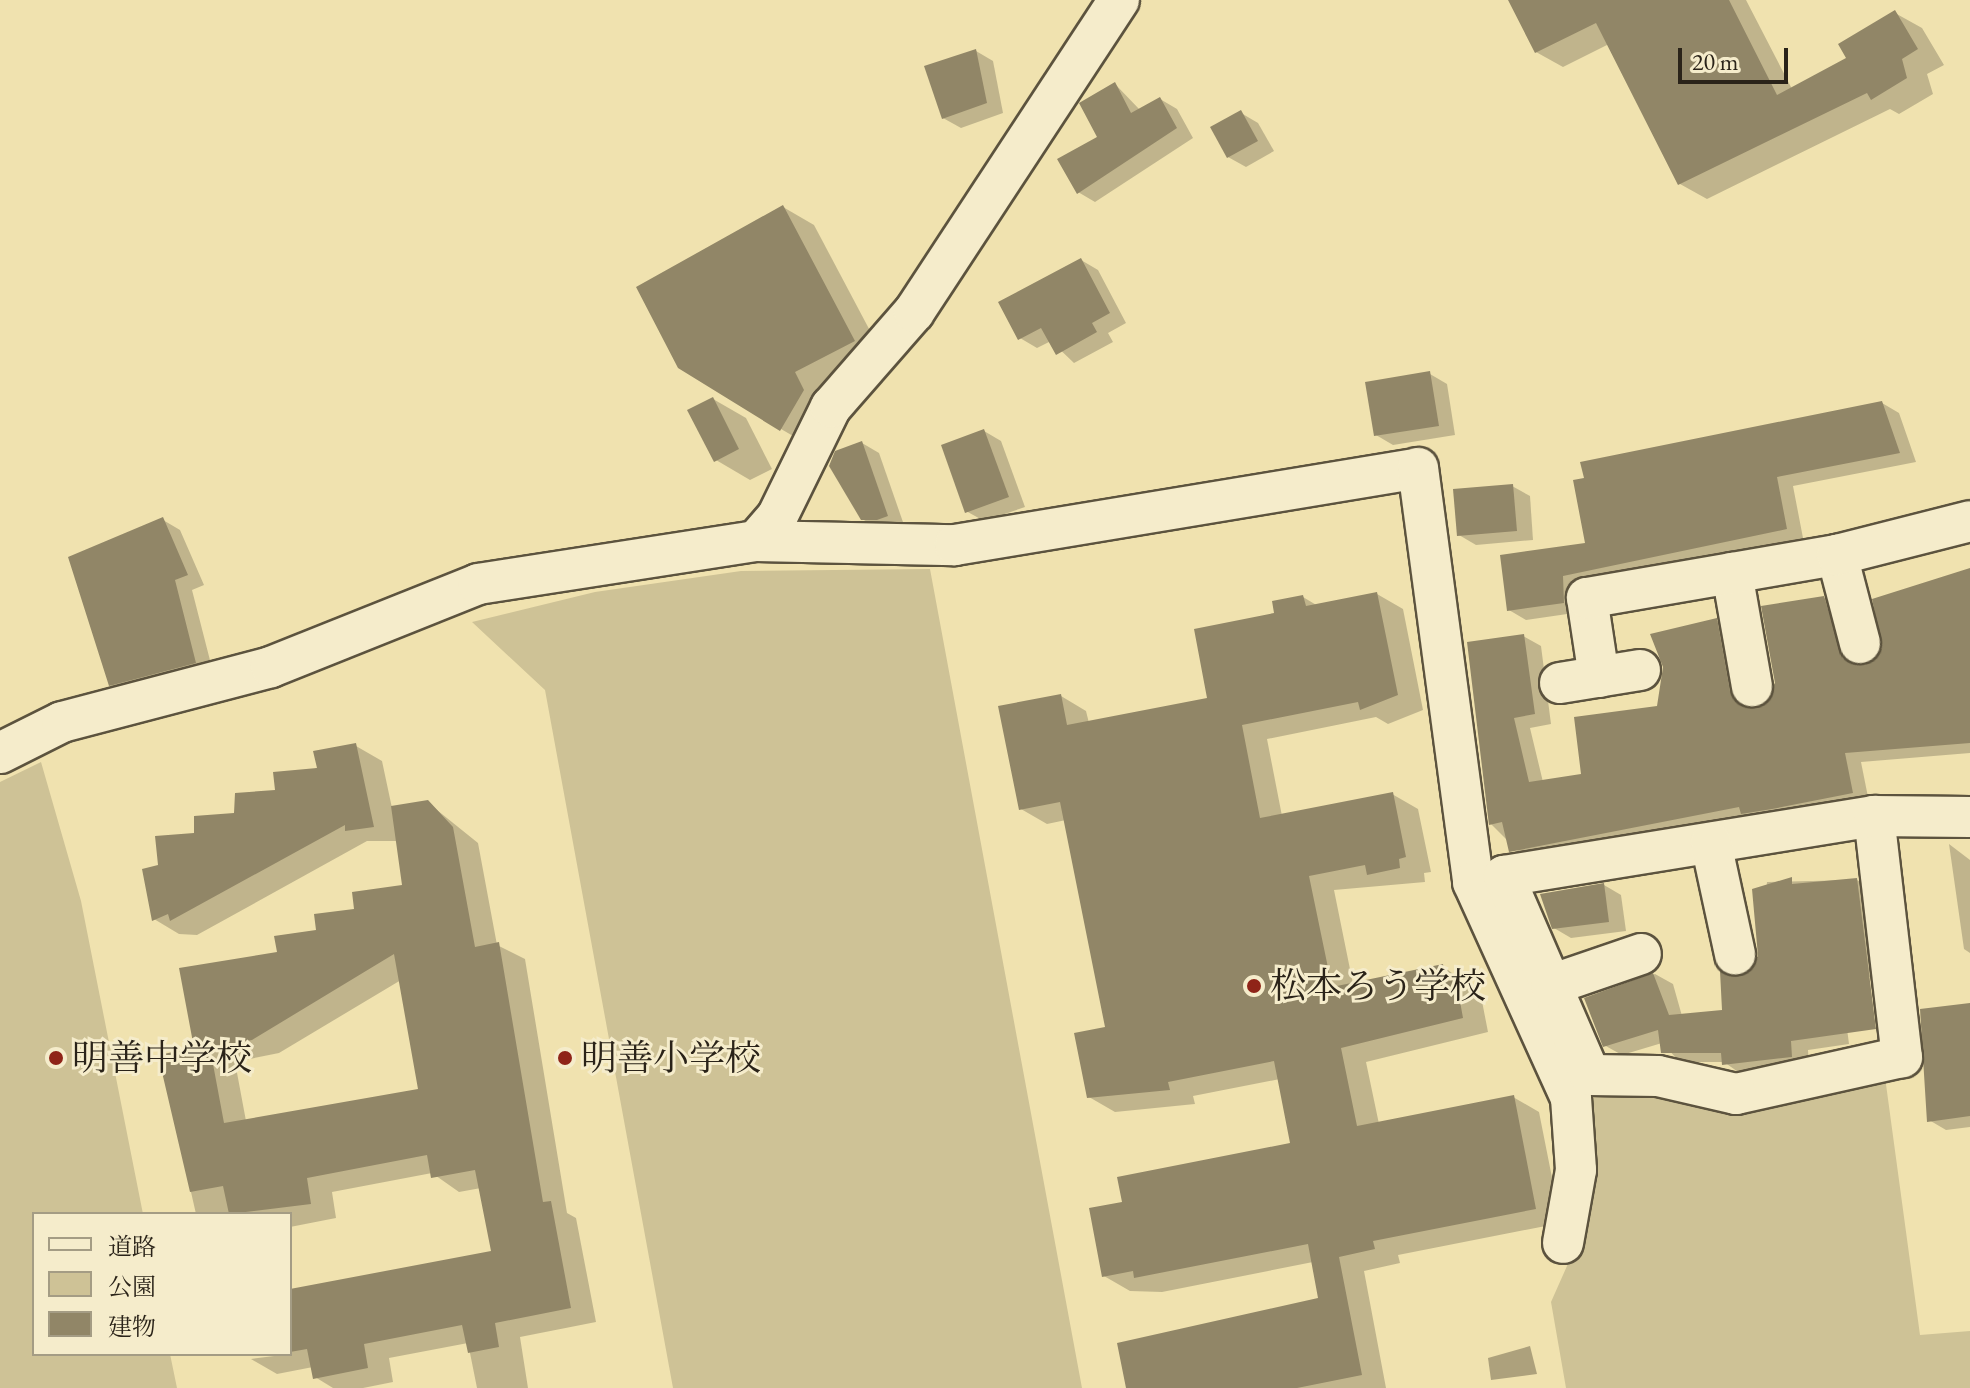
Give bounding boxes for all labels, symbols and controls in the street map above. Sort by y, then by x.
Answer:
scale bar [1682,32,1792,82]
text: 20 m [1692,46,1739,77]
place label: 松本ろう学校 [1270,964,1486,1008]
marker: 松本ろう学校 [1245,977,1263,995]
place label: 明善中学校 [72,1036,252,1080]
place label: 明善小学校 [581,1036,761,1080]
marker: 明善中学校 [47,1049,65,1067]
marker: 明善小学校 [556,1049,574,1067]
legend [32,1212,292,1356]
text: 道路 [108,1231,156,1262]
text: 公園 [108,1271,156,1302]
text: 建物 [108,1311,156,1342]

